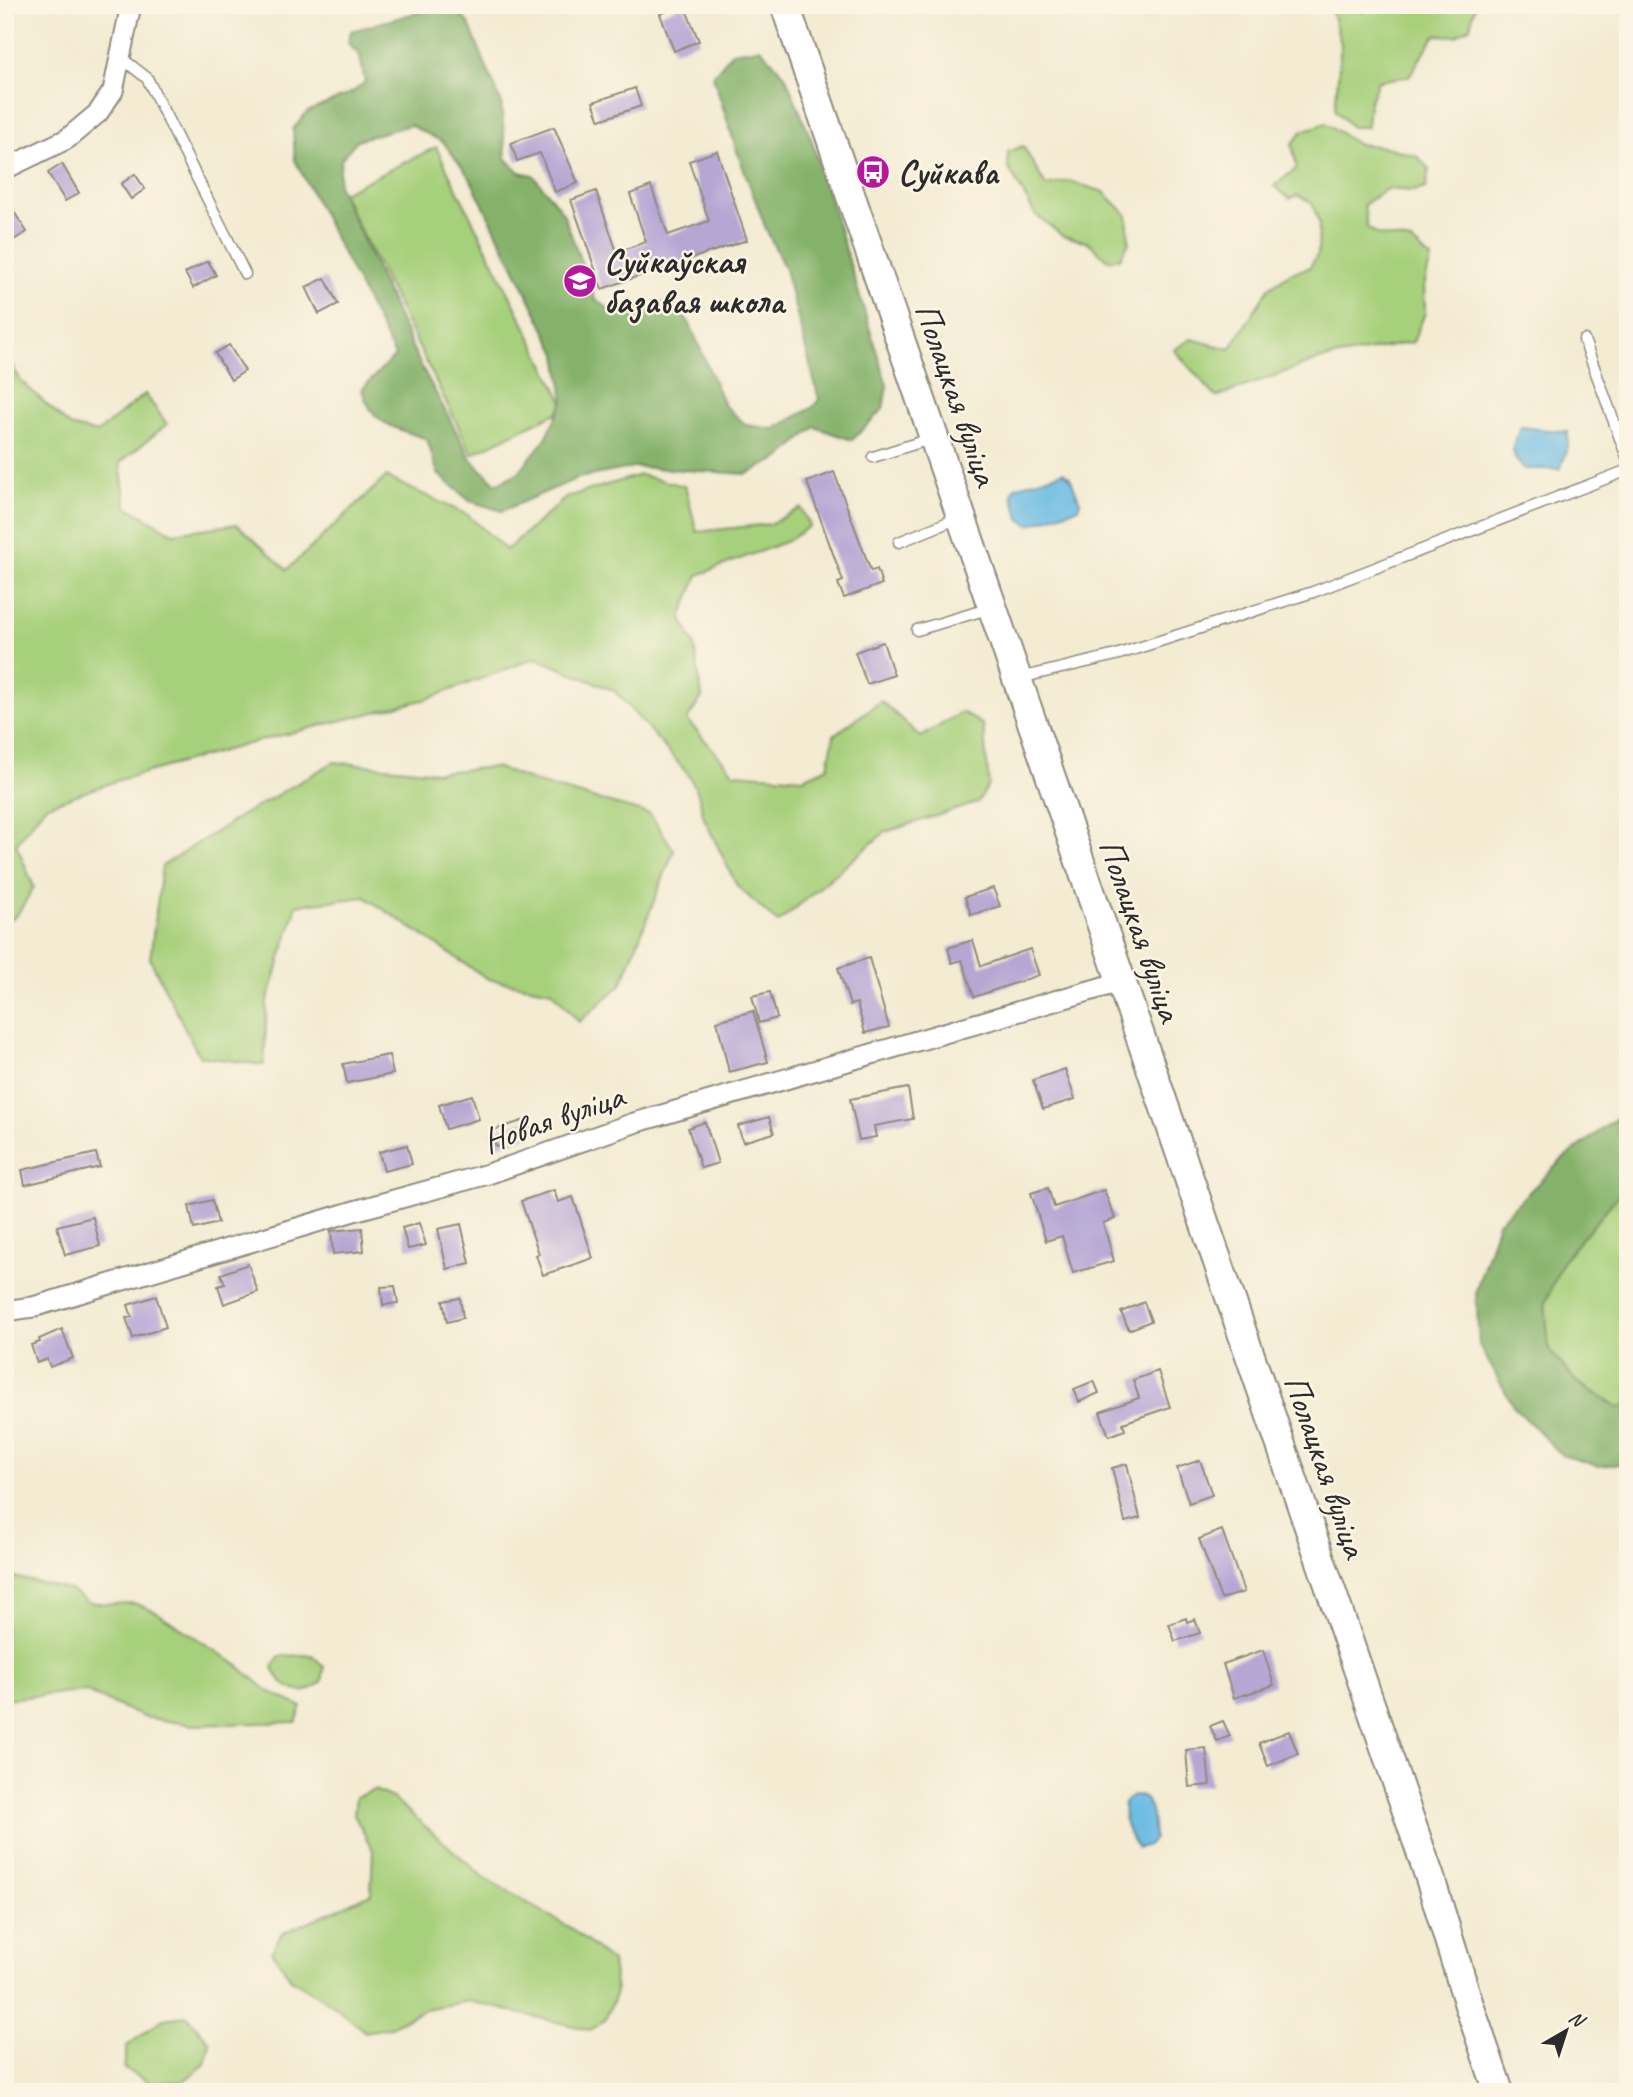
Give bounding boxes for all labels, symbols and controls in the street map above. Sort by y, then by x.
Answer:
place label: Суйкава [898,150,1001,195]
bus stop icon: Суйкава [854,153,892,191]
place label: Суйкаўская базавая школа [604,239,787,324]
school or university icon: Суйкаўская базавая школа [561,262,599,300]
street label: Полацкая вуліца [904,297,1010,494]
street label: Полацкая вуліца [1088,833,1194,1030]
street label: Новая вуліца [477,1072,632,1164]
street label: Полацкая вуліца [1273,1369,1379,1566]
north arrow [1532,1996,1602,2066]
text: N [1564,2006,1591,2034]

